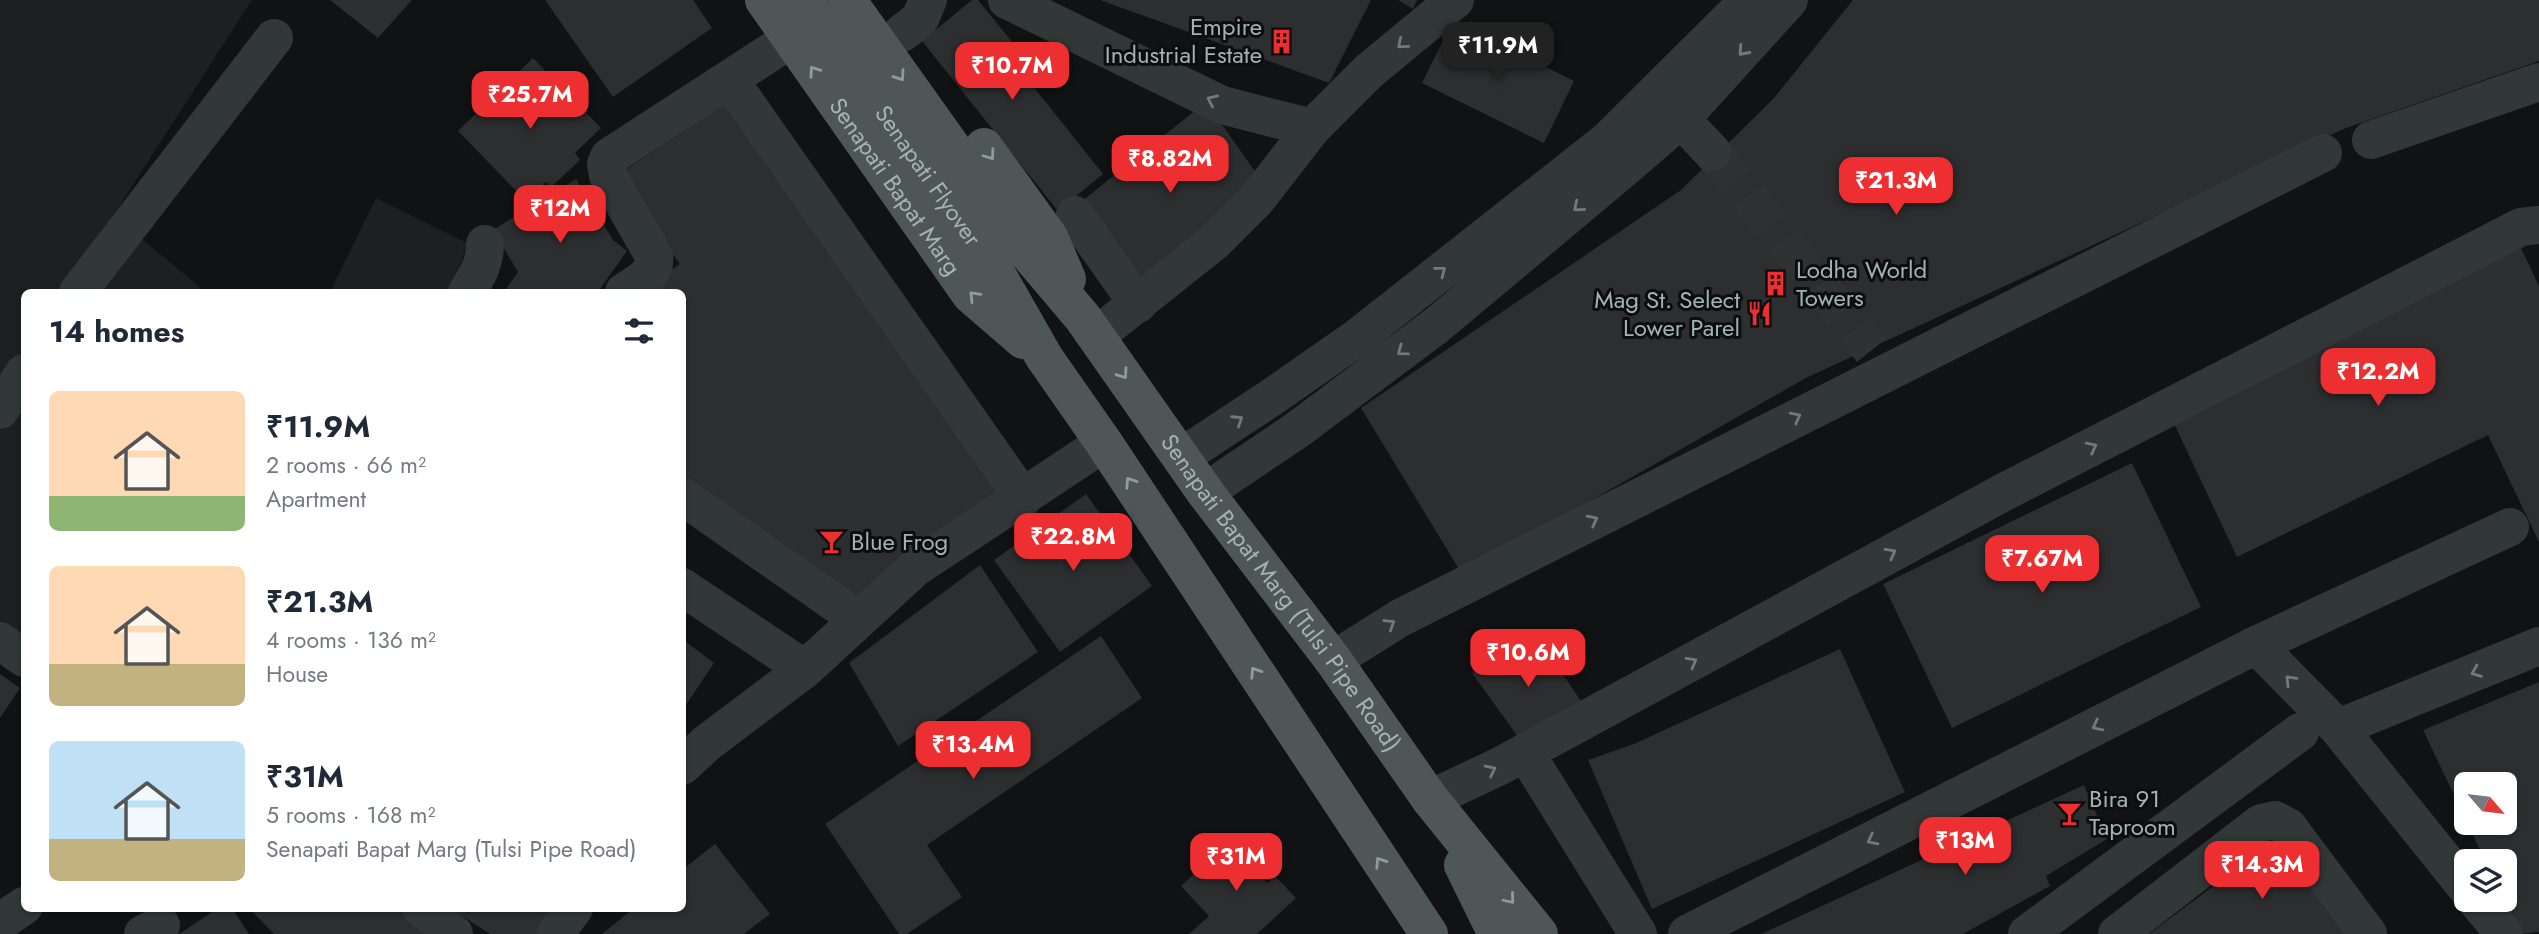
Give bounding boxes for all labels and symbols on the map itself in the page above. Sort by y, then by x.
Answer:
place label: Empire Industrial Estate [1105,9,1262,72]
pin: ₹11.9M [1441,22,1555,82]
building icon: Empire Industrial Estate [1268,27,1296,55]
one-way arrow [1397,35,1410,48]
pin: ₹10.7M [955,42,1069,102]
one-way arrow [1739,43,1751,56]
one-way arrow [810,66,822,79]
one-way arrow [892,68,905,81]
pin: ₹25.7M [473,72,587,131]
street label: Senapati Bapat Marg [821,90,970,282]
one-way arrow [1207,95,1219,109]
street label: Senapati Flyover [866,98,991,254]
pin: ₹8.82M [1113,136,1227,195]
one-way arrow [982,147,994,160]
pin: ₹21.3M [1839,158,1953,217]
pin: ₹12M [519,186,601,245]
one-way arrow [1573,199,1586,211]
place label: Lodha World Towers [1796,252,1927,315]
one-way arrow [1434,266,1446,279]
building icon: Lodha World Towers [1762,270,1790,298]
place label: Mag St. Select Lower Parel [1594,282,1740,345]
one-way arrow [970,292,983,305]
restaurant icon: Mag St. Select Lower Parel [1746,300,1774,328]
one-way arrow [1397,343,1410,355]
pin: ₹12.2M [2321,348,2435,408]
one-way arrow [1115,366,1127,379]
one-way arrow [1788,412,1801,426]
one-way arrow [1231,415,1244,428]
street label: Senapati Bapat Marg (Tulsi Pipe Road) [1152,427,1410,759]
one-way arrow [2085,441,2098,455]
one-way arrow [1126,477,1138,490]
pin: ₹22.8M [1016,514,1130,573]
one-way arrow [1586,515,1598,529]
place label: Blue Frog [851,524,948,559]
bar icon: Blue Frog [817,528,845,556]
pin: ₹7.67M [1985,536,2099,595]
one-way arrow [1884,548,1897,561]
one-way arrow [1383,620,1396,633]
pin: ₹10.6M [1471,630,1585,689]
one-way arrow [1684,657,1697,670]
one-way arrow [2471,663,2483,677]
one-way arrow [1251,667,1263,680]
one-way arrow [2286,675,2299,688]
one-way arrow [2092,717,2104,731]
pin: ₹13.4M [916,722,1030,781]
one-way arrow [1484,764,1496,778]
north arrow [2454,772,2516,835]
place label: Bira 91 Taproom [2089,781,2176,844]
bar icon: Bira 91 Taproom [2055,799,2083,827]
pin: ₹13M [1924,818,2006,877]
one-way arrow [1867,831,1879,845]
pin: ₹31M [1195,834,1277,893]
pin: ₹14.3M [2205,842,2319,901]
one-way arrow [1376,857,1388,870]
one-way arrow [1502,891,1514,904]

